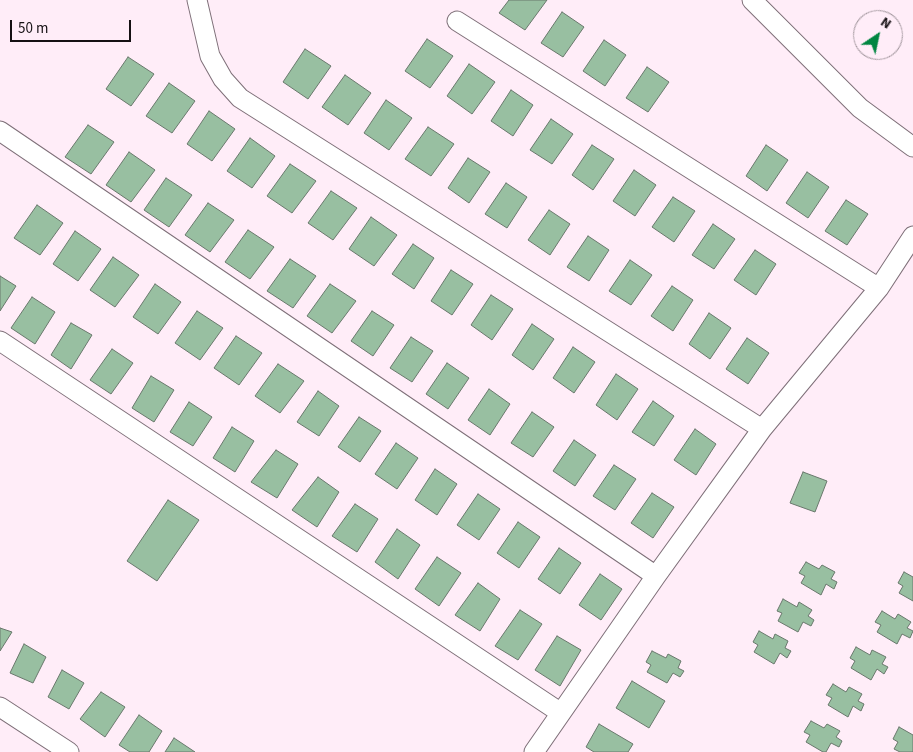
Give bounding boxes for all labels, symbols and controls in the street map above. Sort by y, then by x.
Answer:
scale bar [12,10,134,42]
north arrow [853,10,903,60]
text: N [876,12,895,34]
text: 50 m [18,18,48,39]

